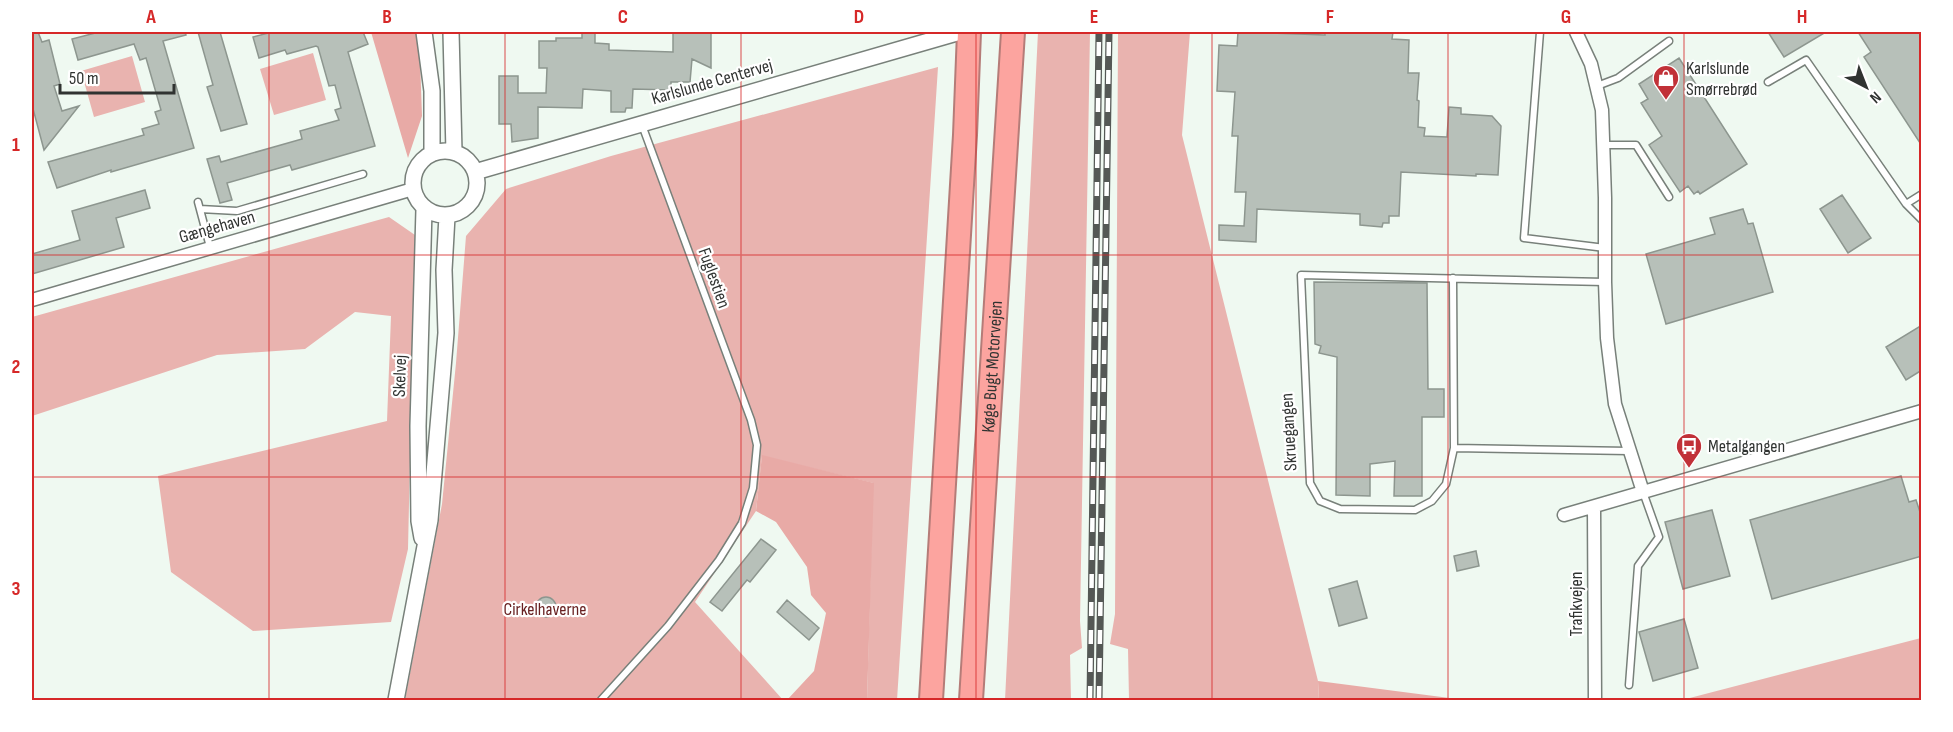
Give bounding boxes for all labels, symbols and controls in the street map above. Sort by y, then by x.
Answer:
text: A [145,5,156,29]
text: B [382,5,392,29]
text: C [618,5,628,29]
text: D [854,5,864,29]
text: E [1090,5,1098,29]
text: F [1326,5,1334,29]
text: G [1561,5,1571,29]
text: H [1797,5,1807,29]
street label: Karlslunde Centervej [649,55,775,109]
scale bar [60,57,174,95]
north arrow [1836,57,1896,117]
place label: Karlslunde Smørrebrød [1686,58,1757,100]
shop icon: Karlslunde Smørrebrød [1651,63,1681,101]
text: 50 m [69,68,99,89]
text: N [1866,87,1885,107]
text: 1 [12,133,20,157]
street label: Gængehaven [177,206,257,248]
street label: Fuglestien [693,245,735,311]
street label: Køge Bugt Motorvejen [977,300,1007,433]
text: 2 [12,355,20,379]
street label: Skelvej [389,355,411,397]
street label: Skruegangen [1276,392,1302,472]
bus stop icon: Metalgangen [1674,431,1704,469]
place label: Metalgangen [1708,436,1785,457]
street label: Trafikvejen [1566,572,1587,636]
text: 3 [12,577,21,601]
park label: Cirkelhaverne [503,599,587,620]

